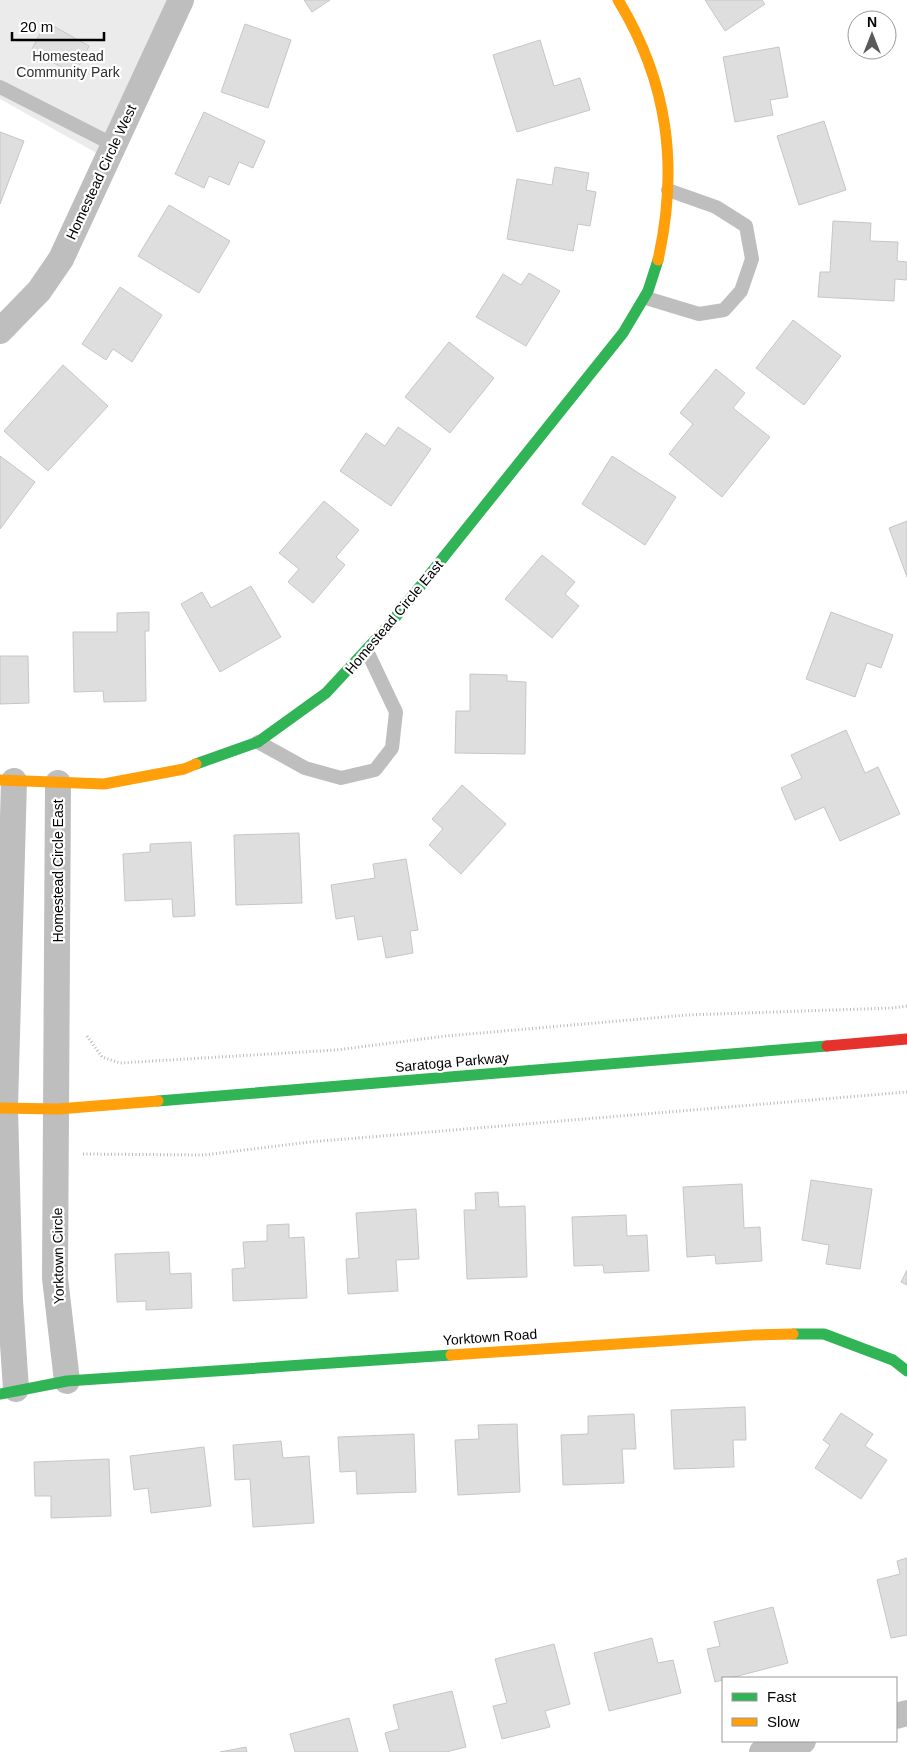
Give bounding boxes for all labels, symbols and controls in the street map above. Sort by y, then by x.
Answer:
scale bar [12,10,105,42]
north arrow [847,10,897,60]
text: N [867,14,877,30]
text: 20 m [20,18,53,35]
park label: Homestead Community Park [16,48,121,80]
street label: Homestead Circle West [63,102,139,242]
street label: Homestead Circle East [342,557,446,677]
street label: Homestead Circle East [50,799,66,943]
street label: Saratoga Parkway [394,1049,510,1075]
street label: Yorktown Circle [49,1207,67,1305]
street label: Yorktown Road [442,1326,538,1348]
legend [722,1677,897,1742]
text: Fast [767,1688,797,1705]
text: Slow [767,1713,800,1730]

